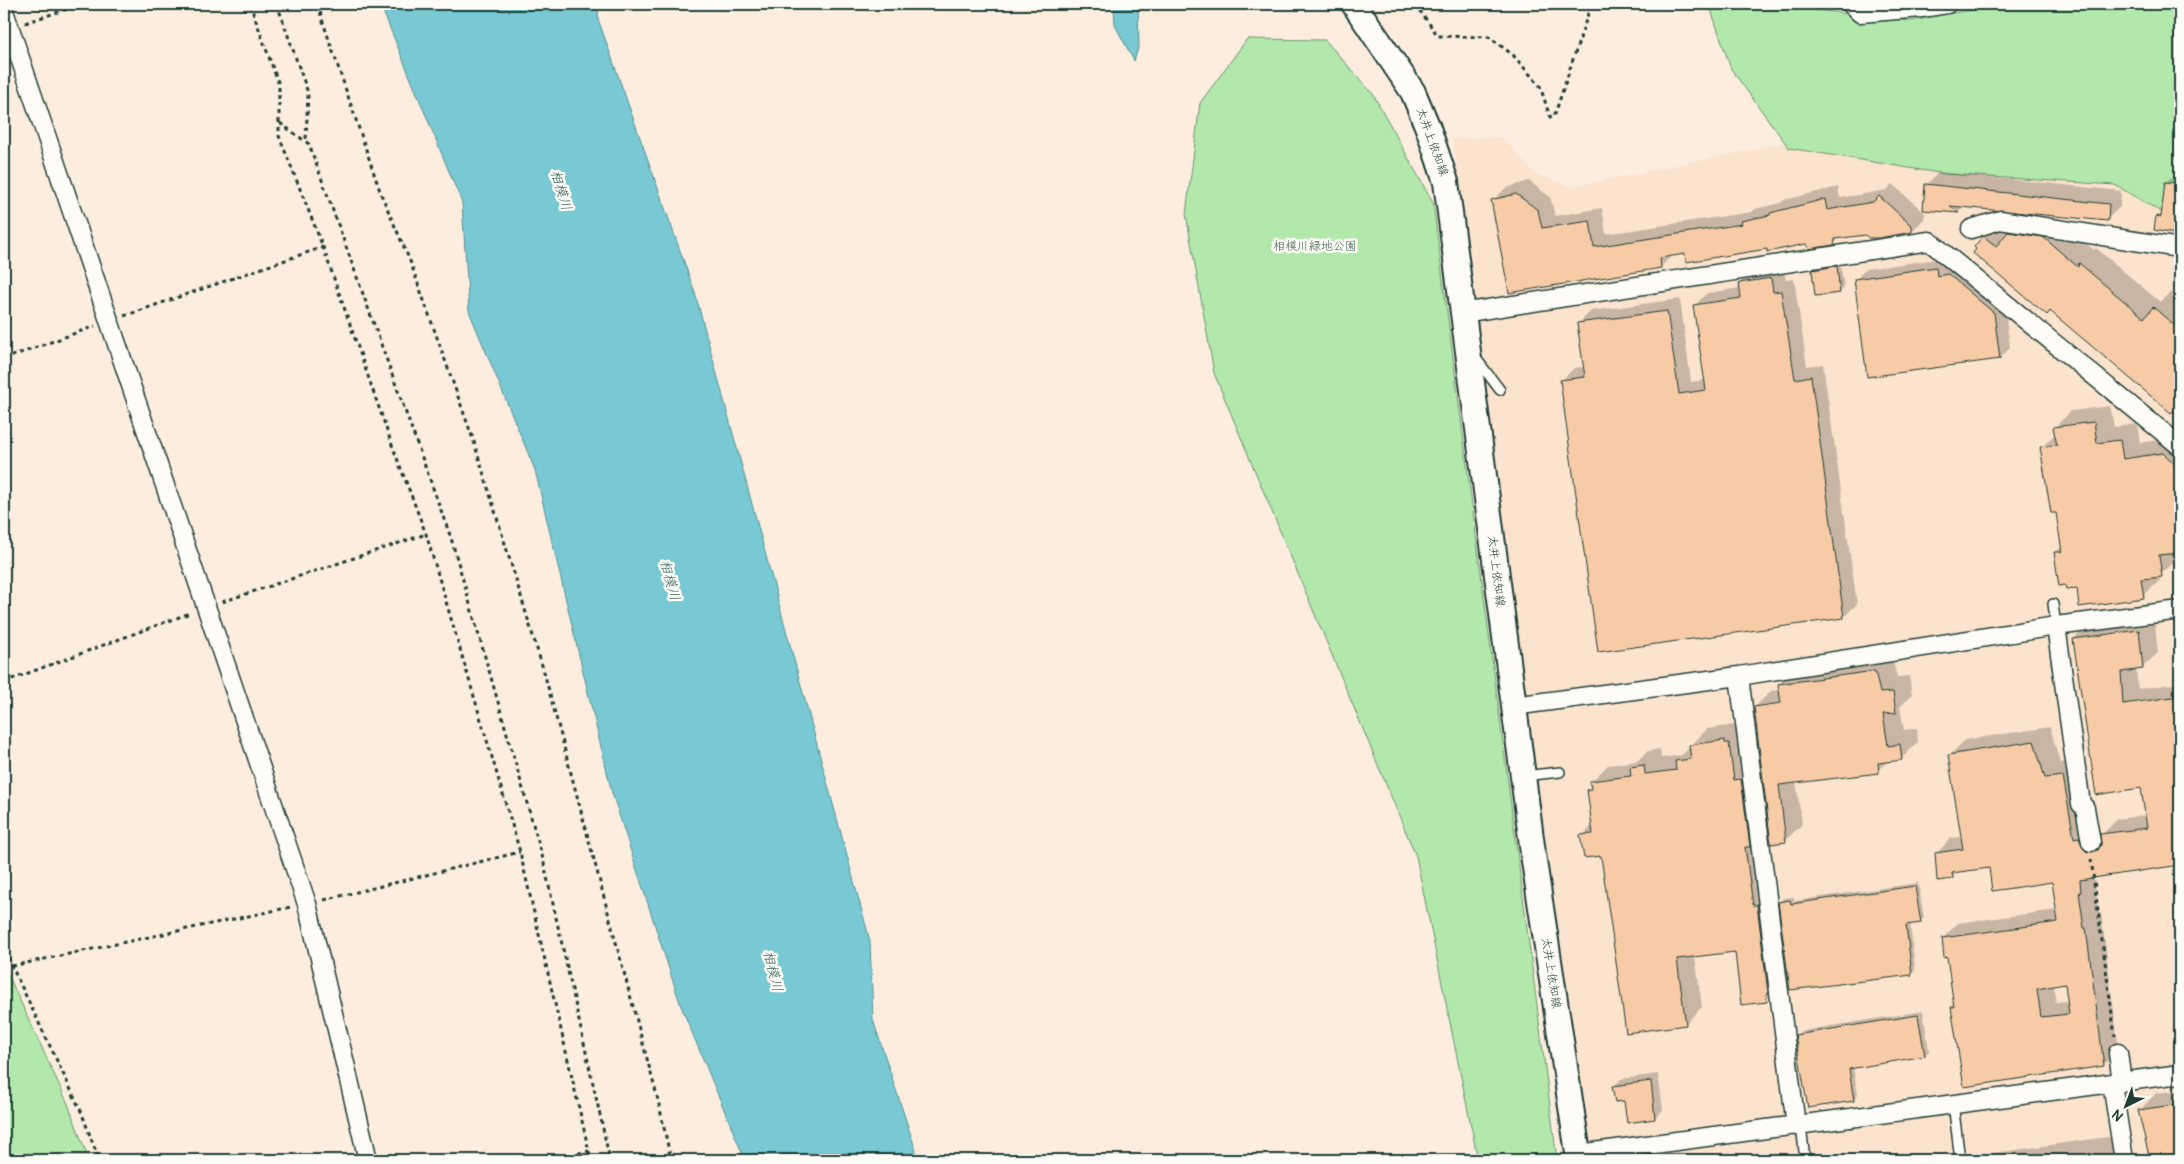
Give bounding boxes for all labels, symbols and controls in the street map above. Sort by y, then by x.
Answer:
street label: 太井上依知線 [1413,106,1451,178]
water label: 相模川 [547,167,575,213]
park label: 相模川緑地公園 [1273,239,1357,254]
street label: 太井上依知線 [1484,534,1508,608]
water label: 相模川 [656,558,684,602]
street label: 太井上依知線 [1538,936,1564,1010]
water label: 相模川 [760,949,786,993]
north arrow [2102,1082,2152,1132]
text: N [2108,1106,2127,1125]

